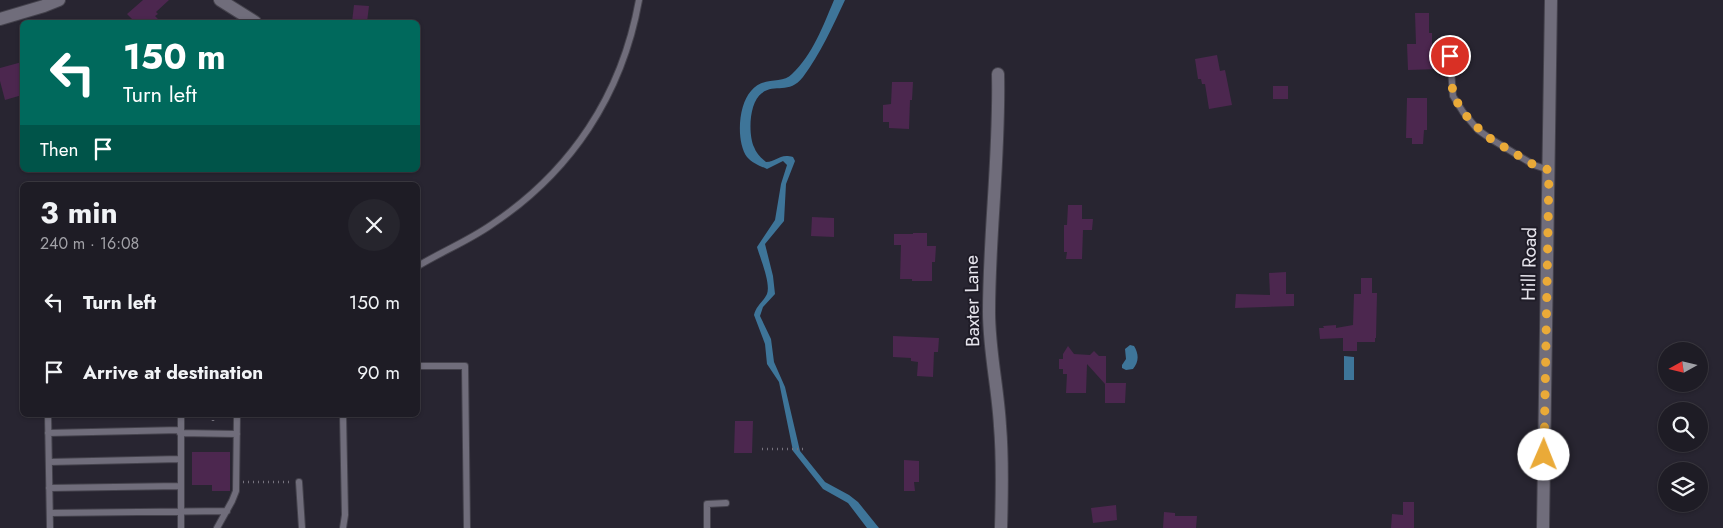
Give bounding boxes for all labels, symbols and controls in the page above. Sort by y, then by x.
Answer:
text: 150 m [123,32,226,82]
pin [1429,35,1471,77]
icon: left [40,40,105,105]
icon: arrive [1436,42,1464,70]
text: Turn left [123,78,197,110]
icon: arrive [89,135,117,163]
text: Then [40,136,79,163]
text: 3 min [40,191,118,234]
button: close [348,199,400,251]
street label: Hill Road [1515,227,1543,301]
text: 240 m · 16:08 [40,232,139,255]
street label: Baxter Lane [958,255,986,347]
icon: left [40,288,68,316]
text: Turn left [83,289,156,316]
text: 150 m [349,289,400,316]
north arrow [1658,342,1708,392]
map controls [1658,342,1708,512]
icon: arrive [40,358,68,386]
text: Arrive at destination [83,359,263,386]
text: 90 m [357,359,400,386]
button: search [1658,402,1708,452]
position arrow [1517,428,1569,480]
button: layers [1658,462,1708,512]

